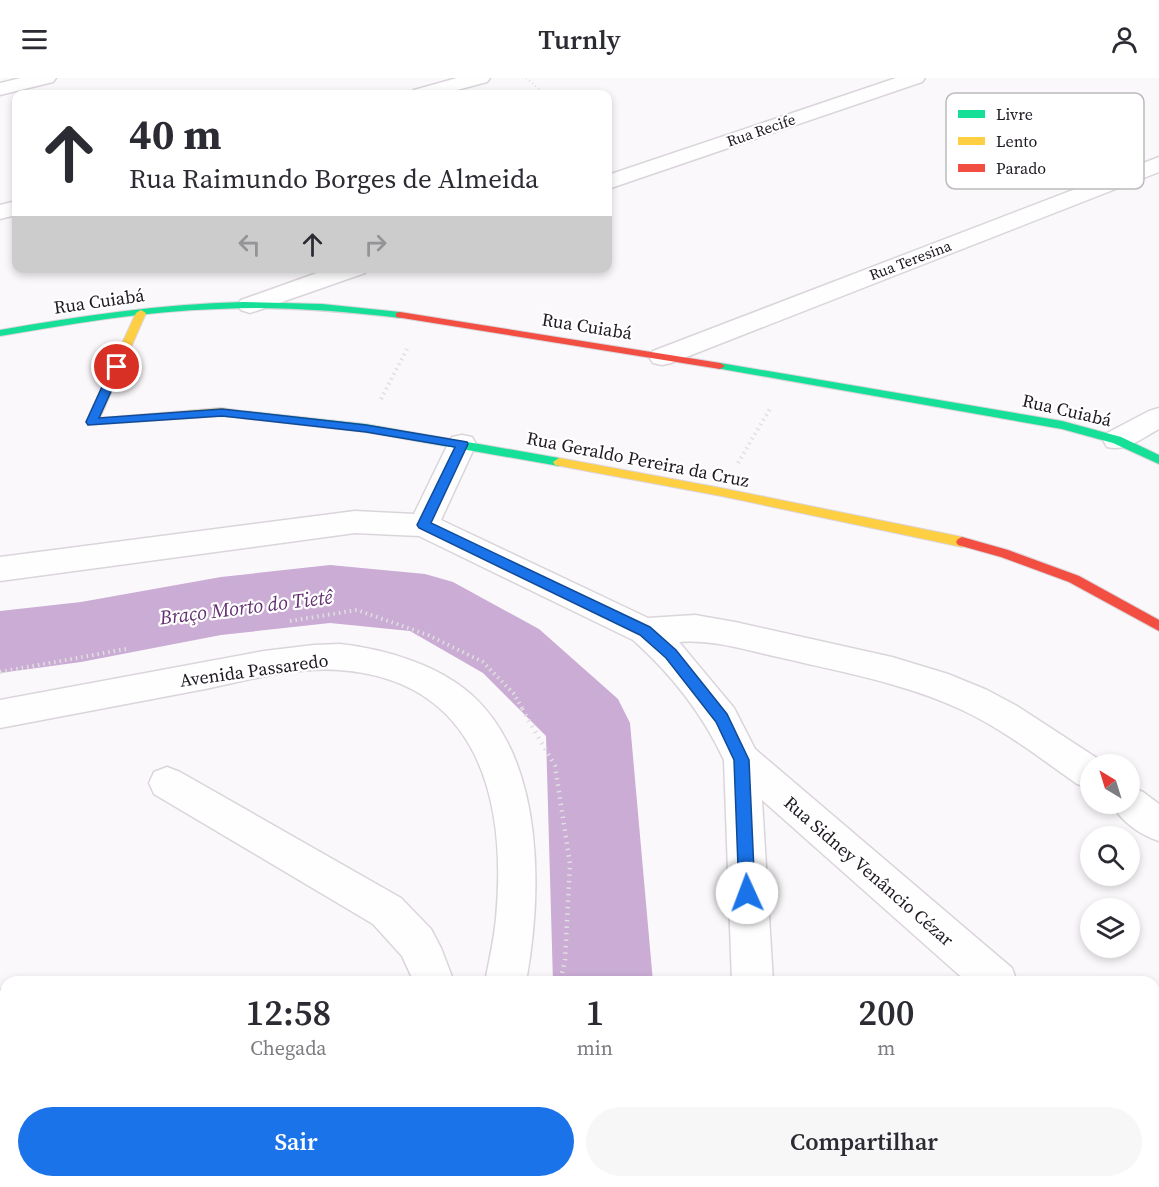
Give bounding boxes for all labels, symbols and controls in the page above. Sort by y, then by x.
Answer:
text: Turnly [538,21,621,58]
icon: menu [18,23,51,56]
icon: person [1108,23,1141,56]
legend [946,93,1144,189]
text: Livre [996,103,1033,125]
text: 40 m [129,105,222,163]
street label: Rua Recife [724,108,798,152]
icon: ahead [30,114,108,192]
text: Lento [996,130,1038,152]
text: Parado [996,157,1046,179]
text: Rua Raimundo Borges de Almeida [129,160,539,197]
icon: left [233,228,266,261]
icon: ahead [296,228,329,261]
icon: right [359,228,392,261]
street label: Rua Teresina [866,235,954,285]
street label: Rua Cuiabá [52,282,147,320]
street label: Rua Cuiabá [540,307,635,346]
pin [91,341,142,392]
icon: arrive [100,350,133,383]
street label: Rua Cuiabá [1020,388,1115,433]
street label: Rua Geraldo Pereira da Cruz [525,425,751,493]
water label: Braço Morto do Tietê [157,582,336,632]
street label: Avenida Passaredo [178,647,330,693]
north arrow [1080,754,1140,814]
map controls [1080,754,1140,958]
street label: Rua Sidney Venâncio Cézar [779,790,960,952]
button: search [1080,826,1140,886]
position arrow [715,861,779,925]
button: layers [1080,898,1140,958]
text: 12:58 [246,988,331,1037]
text: 1 [585,988,604,1037]
text: 200 [858,988,914,1037]
text: Chegada [250,1034,327,1062]
text: min [577,1034,613,1062]
text: m [877,1034,895,1062]
button: Sair [18,1107,574,1176]
button: Compartilhar [586,1107,1142,1176]

